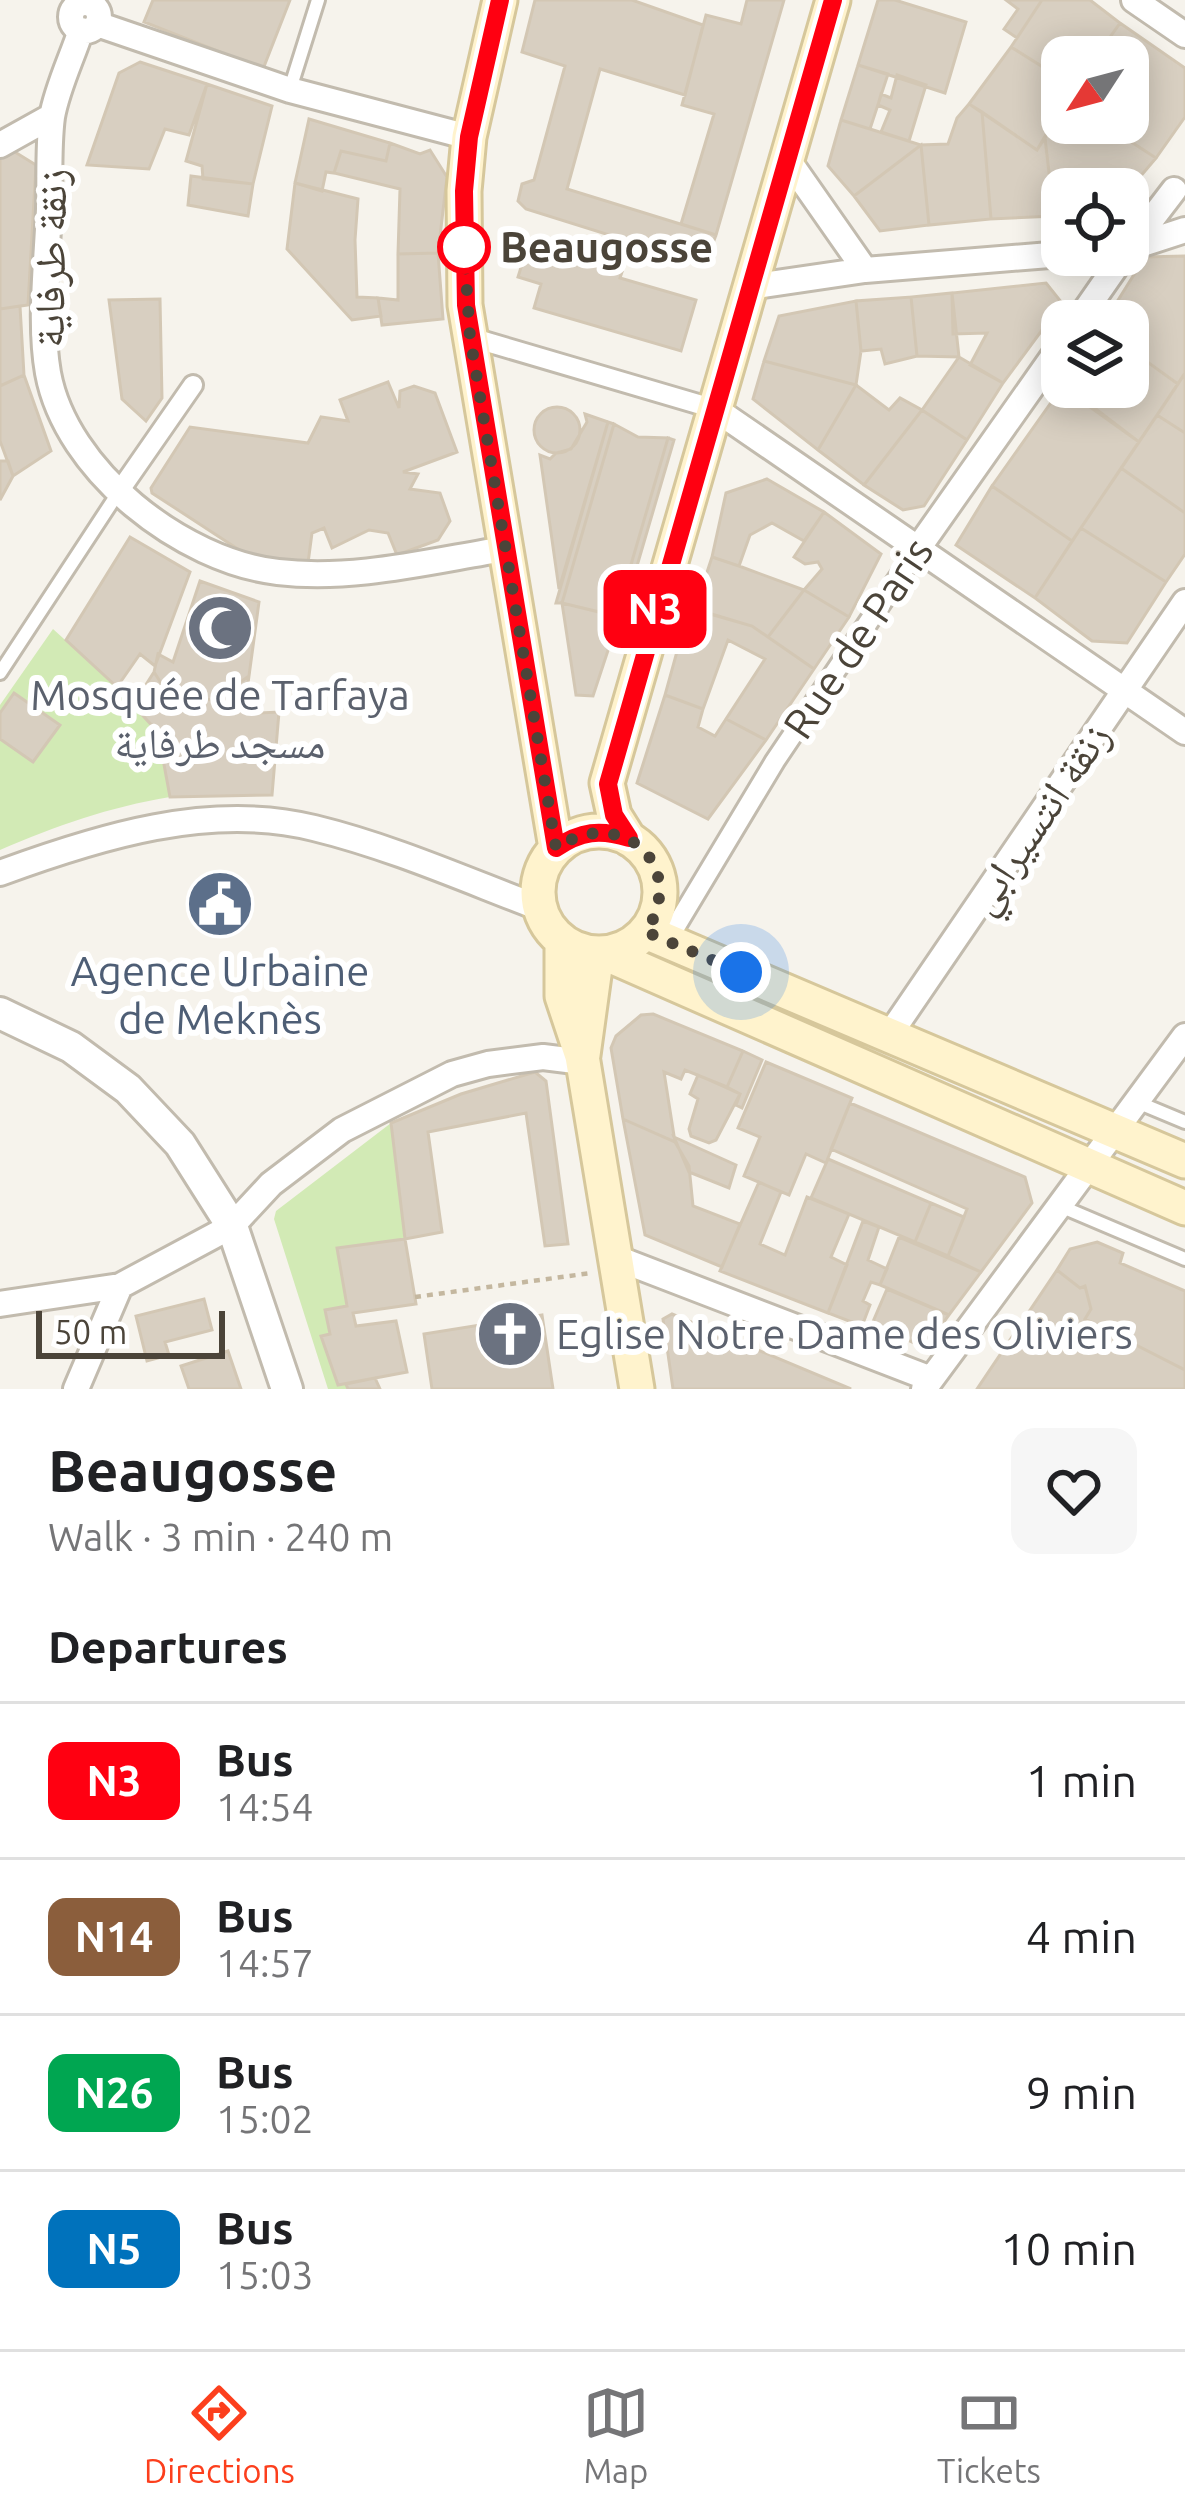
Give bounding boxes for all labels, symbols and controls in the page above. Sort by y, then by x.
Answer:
north arrow [1041,36,1149,144]
map controls [1041,36,1149,408]
street label: زنقة طرفاية [24,168,76,348]
button: locate [1041,168,1149,276]
marker: Beaugosse [439,222,489,272]
place label: Beaugosse [500,223,713,270]
button: layers [1041,300,1149,408]
street label: Rue de Paris [774,529,942,747]
line badge: N3 [601,570,709,648]
text: N3 [627,585,683,632]
mosque icon: Mosquée de Tarfaya مسجد طرفاية [185,593,255,663]
place label: Mosquée de Tarfaya مسجد طرفاية [30,671,410,767]
street label: زنقة انتسيرابي [957,714,1127,928]
public building icon: Agence Urbaine de Meknès [185,869,255,939]
your location [711,942,771,1002]
place label: Agence Urbaine de Meknès [71,947,369,1042]
church icon: Eglise Notre Dame des Oliviers [475,1299,545,1369]
scale bar [36,1305,225,1358]
place label: Eglise Notre Dame des Oliviers [556,1310,1133,1357]
text: 50 m [54,1313,127,1350]
button: heart [1011,1428,1137,1554]
text: Beaugosse [48,1438,337,1502]
text: Walk · 3 min · 240 m [48,1515,393,1558]
text: Departures [48,1621,288,1672]
text: Bus [216,1734,293,1785]
text: 1 min [1026,1755,1137,1806]
text: N3 [86,1757,142,1804]
text: 14:54 [216,1785,314,1828]
text: Bus [216,1890,293,1941]
text: 4 min [1026,1911,1137,1962]
text: N14 [75,1913,153,1960]
text: 14:57 [216,1941,314,1984]
text: Bus [216,2046,293,2097]
text: 9 min [1026,2067,1137,2118]
text: N26 [75,2069,153,2116]
text: 15:02 [216,2097,314,2140]
text: Bus [216,2202,293,2253]
text: 10 min [1000,2223,1137,2274]
text: N5 [86,2225,142,2272]
text: 15:03 [216,2253,314,2296]
tab: Directions [144,2380,295,2489]
tab: Map [583,2380,649,2489]
tab: Tickets [937,2380,1041,2489]

